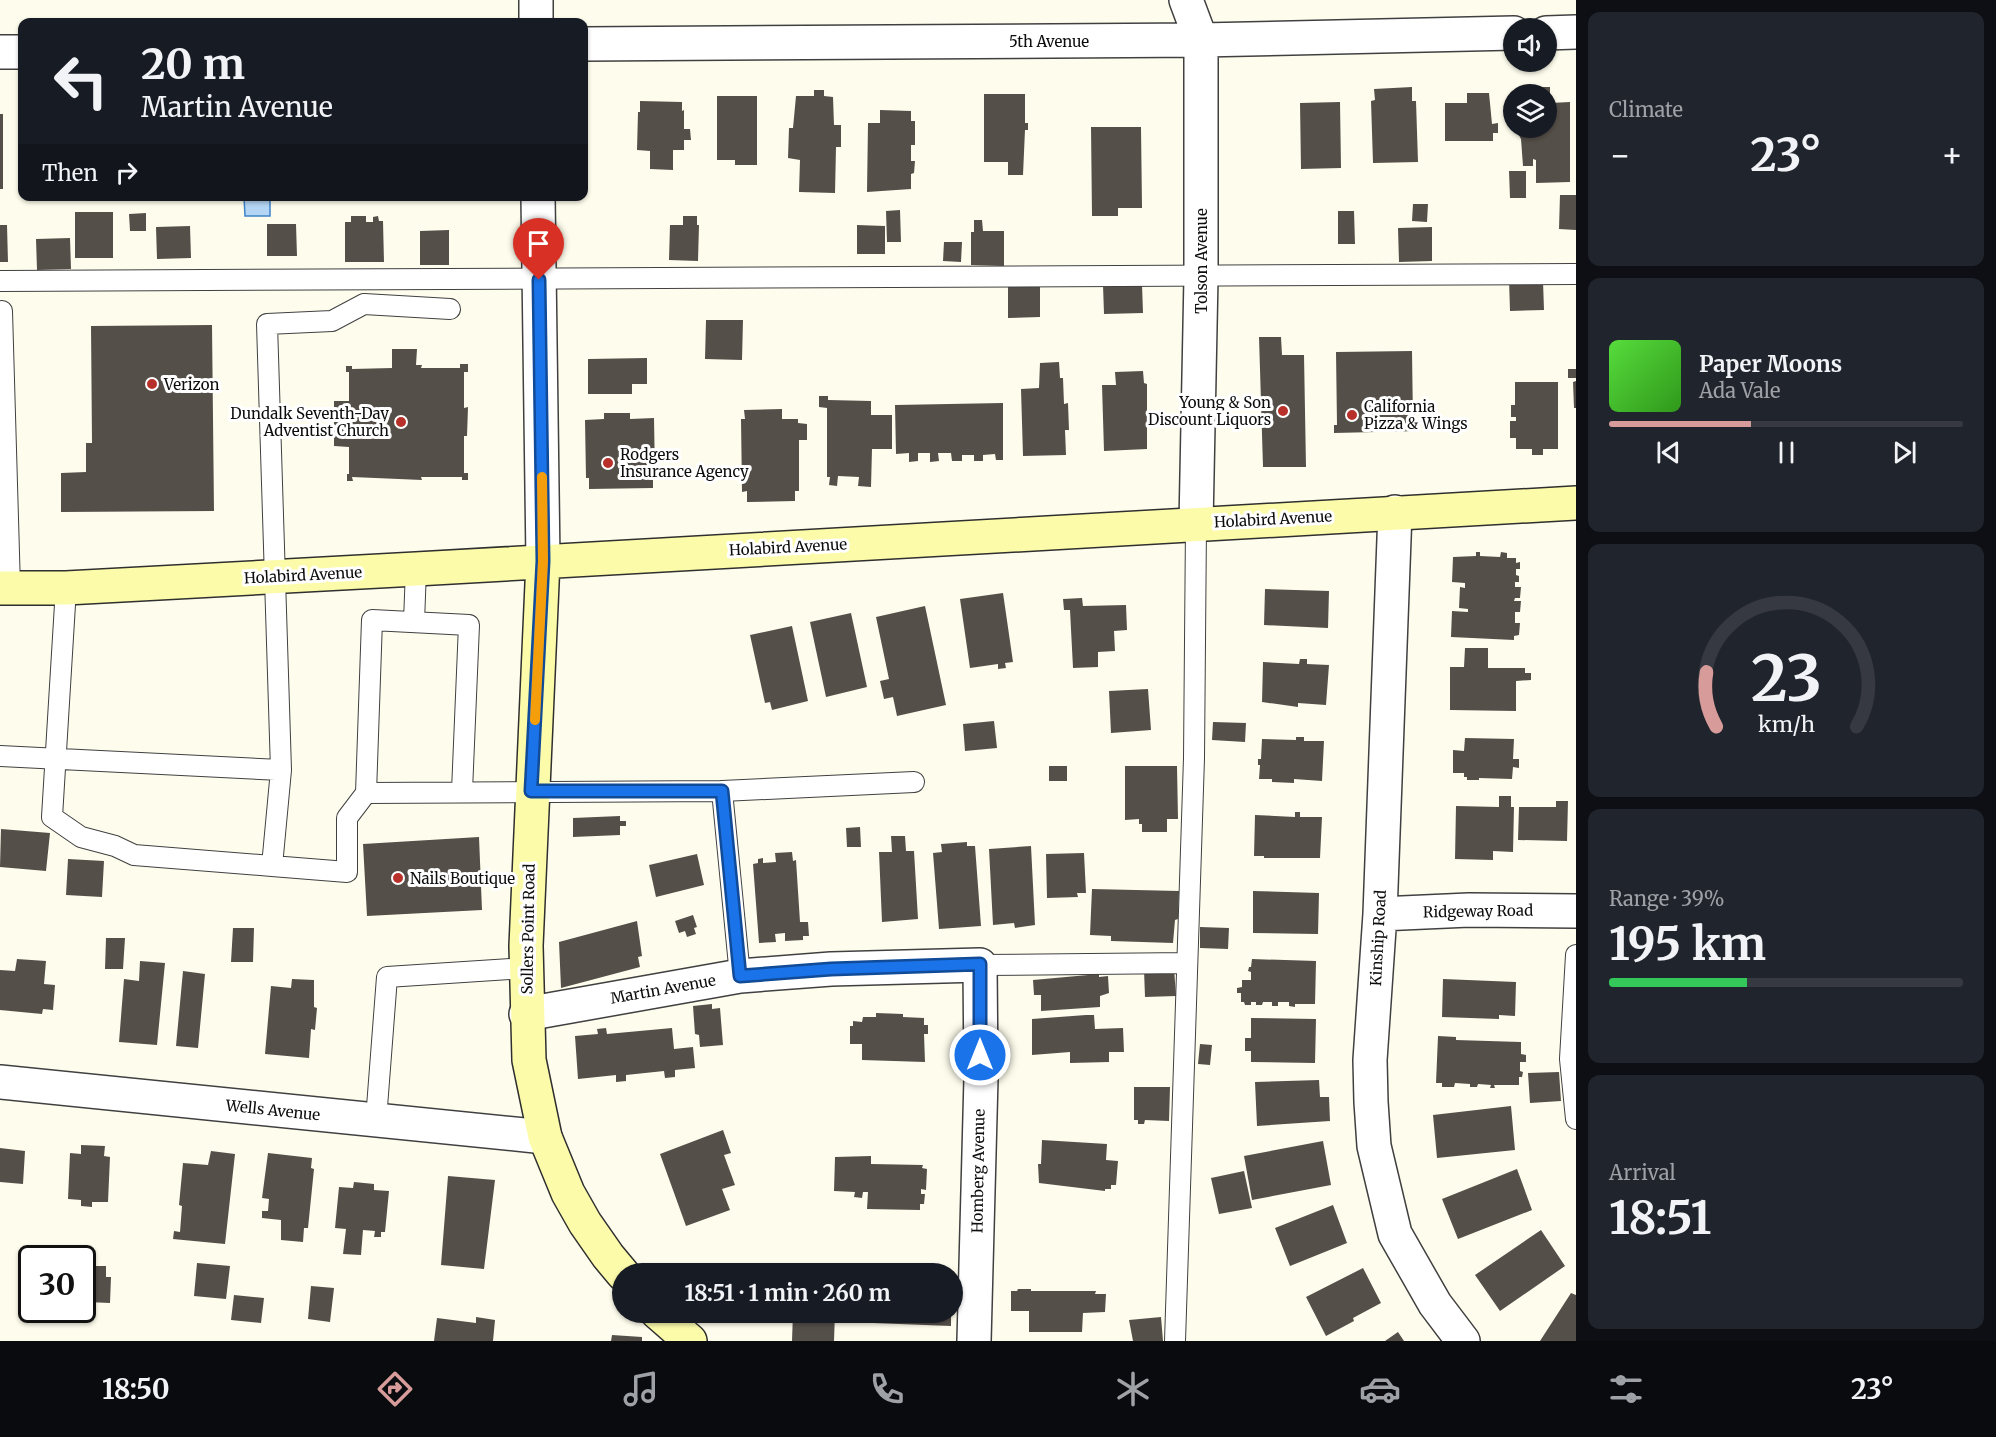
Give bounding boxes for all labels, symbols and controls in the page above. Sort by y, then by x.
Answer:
map controls [1503,18,1557,138]
button: sound [1503,18,1557,72]
street label: 5th Avenue [1009,32,1089,51]
text: 20 m [141,38,245,90]
icon: left [42,42,120,120]
button: layers [1503,84,1557,138]
text: Martin Avenue [141,90,333,124]
text: Climate [1609,97,1683,122]
text: 23° [1750,127,1822,183]
text: − [1609,135,1631,176]
text: + [1941,135,1963,176]
icon: right [110,156,143,189]
text: Then [42,159,98,187]
street label: Tolson Avenue [1192,208,1211,314]
pin [513,218,564,280]
icon: arrive [522,227,555,260]
text: Paper Moons [1699,350,1842,378]
place label: Verizon [163,375,219,394]
marker: Verizon [145,377,159,391]
text: Ada Vale [1699,378,1780,403]
place label: Young & Son Discount Liquors [1148,393,1271,429]
place label: California Pizza & Wings [1364,397,1468,433]
place label: Dundalk Seventh-Day Adventist Church [230,404,389,440]
marker: Young & Son Discount Liquors [1276,404,1290,418]
marker: California Pizza & Wings [1345,408,1359,422]
marker: Dundalk Seventh-Day Adventist Church [394,415,408,429]
icon: previous [1652,436,1685,469]
icon: pause [1770,436,1803,469]
icon: next [1888,436,1921,469]
place label: Rodgers Insurance Agency [620,445,749,481]
marker: Rodgers Insurance Agency [601,456,615,470]
street label: Holabird Avenue [1213,506,1333,532]
street label: Holabird Avenue [728,534,848,560]
street label: Holabird Avenue [243,562,363,588]
text: 23 [1751,641,1821,719]
text: km/h [1758,712,1814,739]
street label: Sollers Point Road [517,863,539,995]
place label: Nails Boutique [410,869,515,888]
marker: Nails Boutique [391,871,405,885]
text: Range · 39% [1609,886,1724,911]
street label: Kinship Road [1366,889,1390,987]
street label: Ridgeway Road [1423,901,1533,921]
text: 195 km [1609,916,1766,972]
street label: Martin Avenue [609,970,717,1008]
position arrow [948,1023,1012,1087]
street label: Wells Avenue [224,1095,321,1124]
street label: Homberg Avenue [967,1109,989,1233]
text: Arrival [1609,1160,1676,1185]
text: 18:51 [1609,1190,1711,1246]
speed limit sign: 30 [18,1245,96,1323]
text: 18:51 · 1 min · 260 m [684,1279,891,1307]
icon: directions [374,1368,416,1410]
icon: music [620,1368,662,1410]
icon: phone [866,1368,908,1410]
icon: climate [1112,1368,1154,1410]
icon: car [1359,1368,1401,1410]
icon: filters [1605,1368,1647,1410]
text: 18:50 [102,1372,170,1406]
text: 23° [1851,1372,1894,1406]

